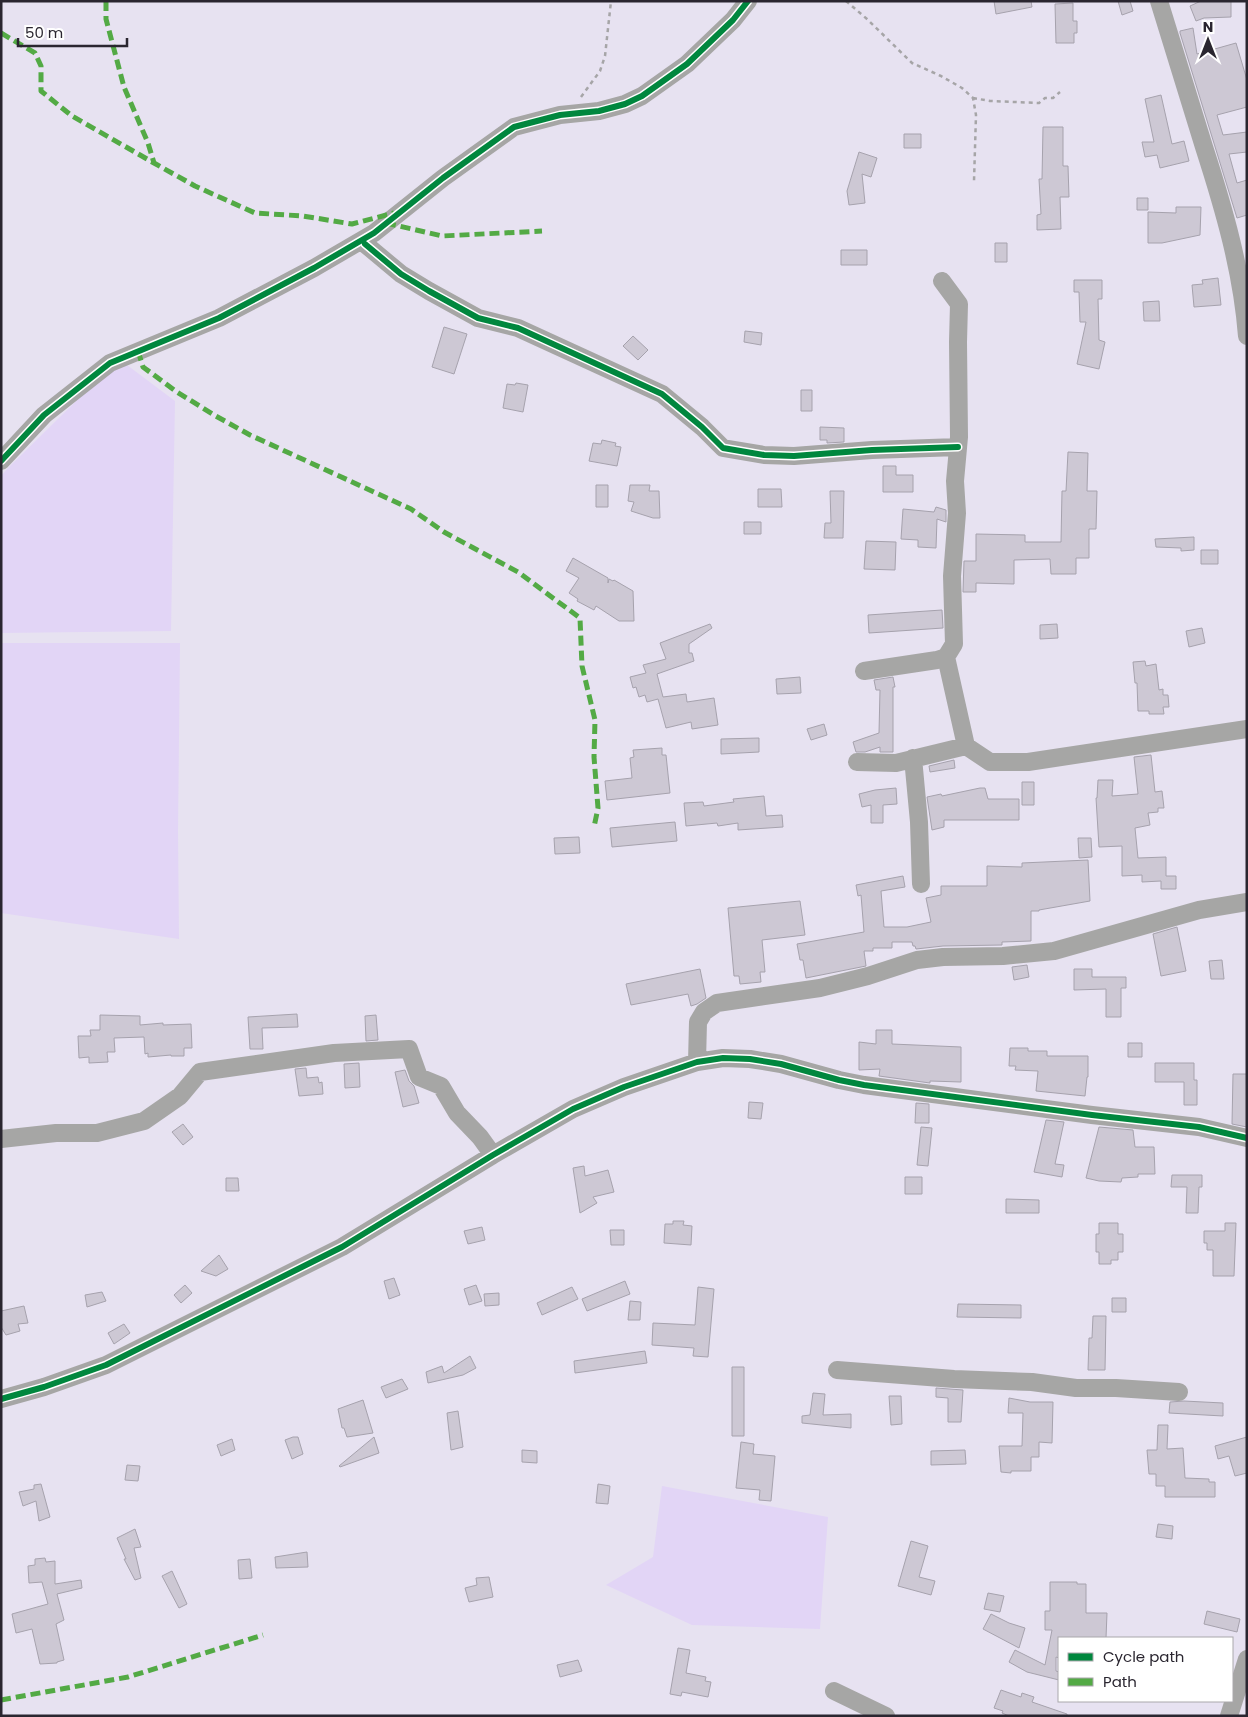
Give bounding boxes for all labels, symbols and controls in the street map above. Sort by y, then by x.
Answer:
scale bar [18,15,126,47]
north arrow [1183,15,1233,65]
text: N [1203,17,1213,37]
text: 50 m [25,22,63,43]
legend [1058,1637,1233,1702]
text: Cycle path [1103,1646,1184,1667]
text: Path [1103,1671,1137,1692]

